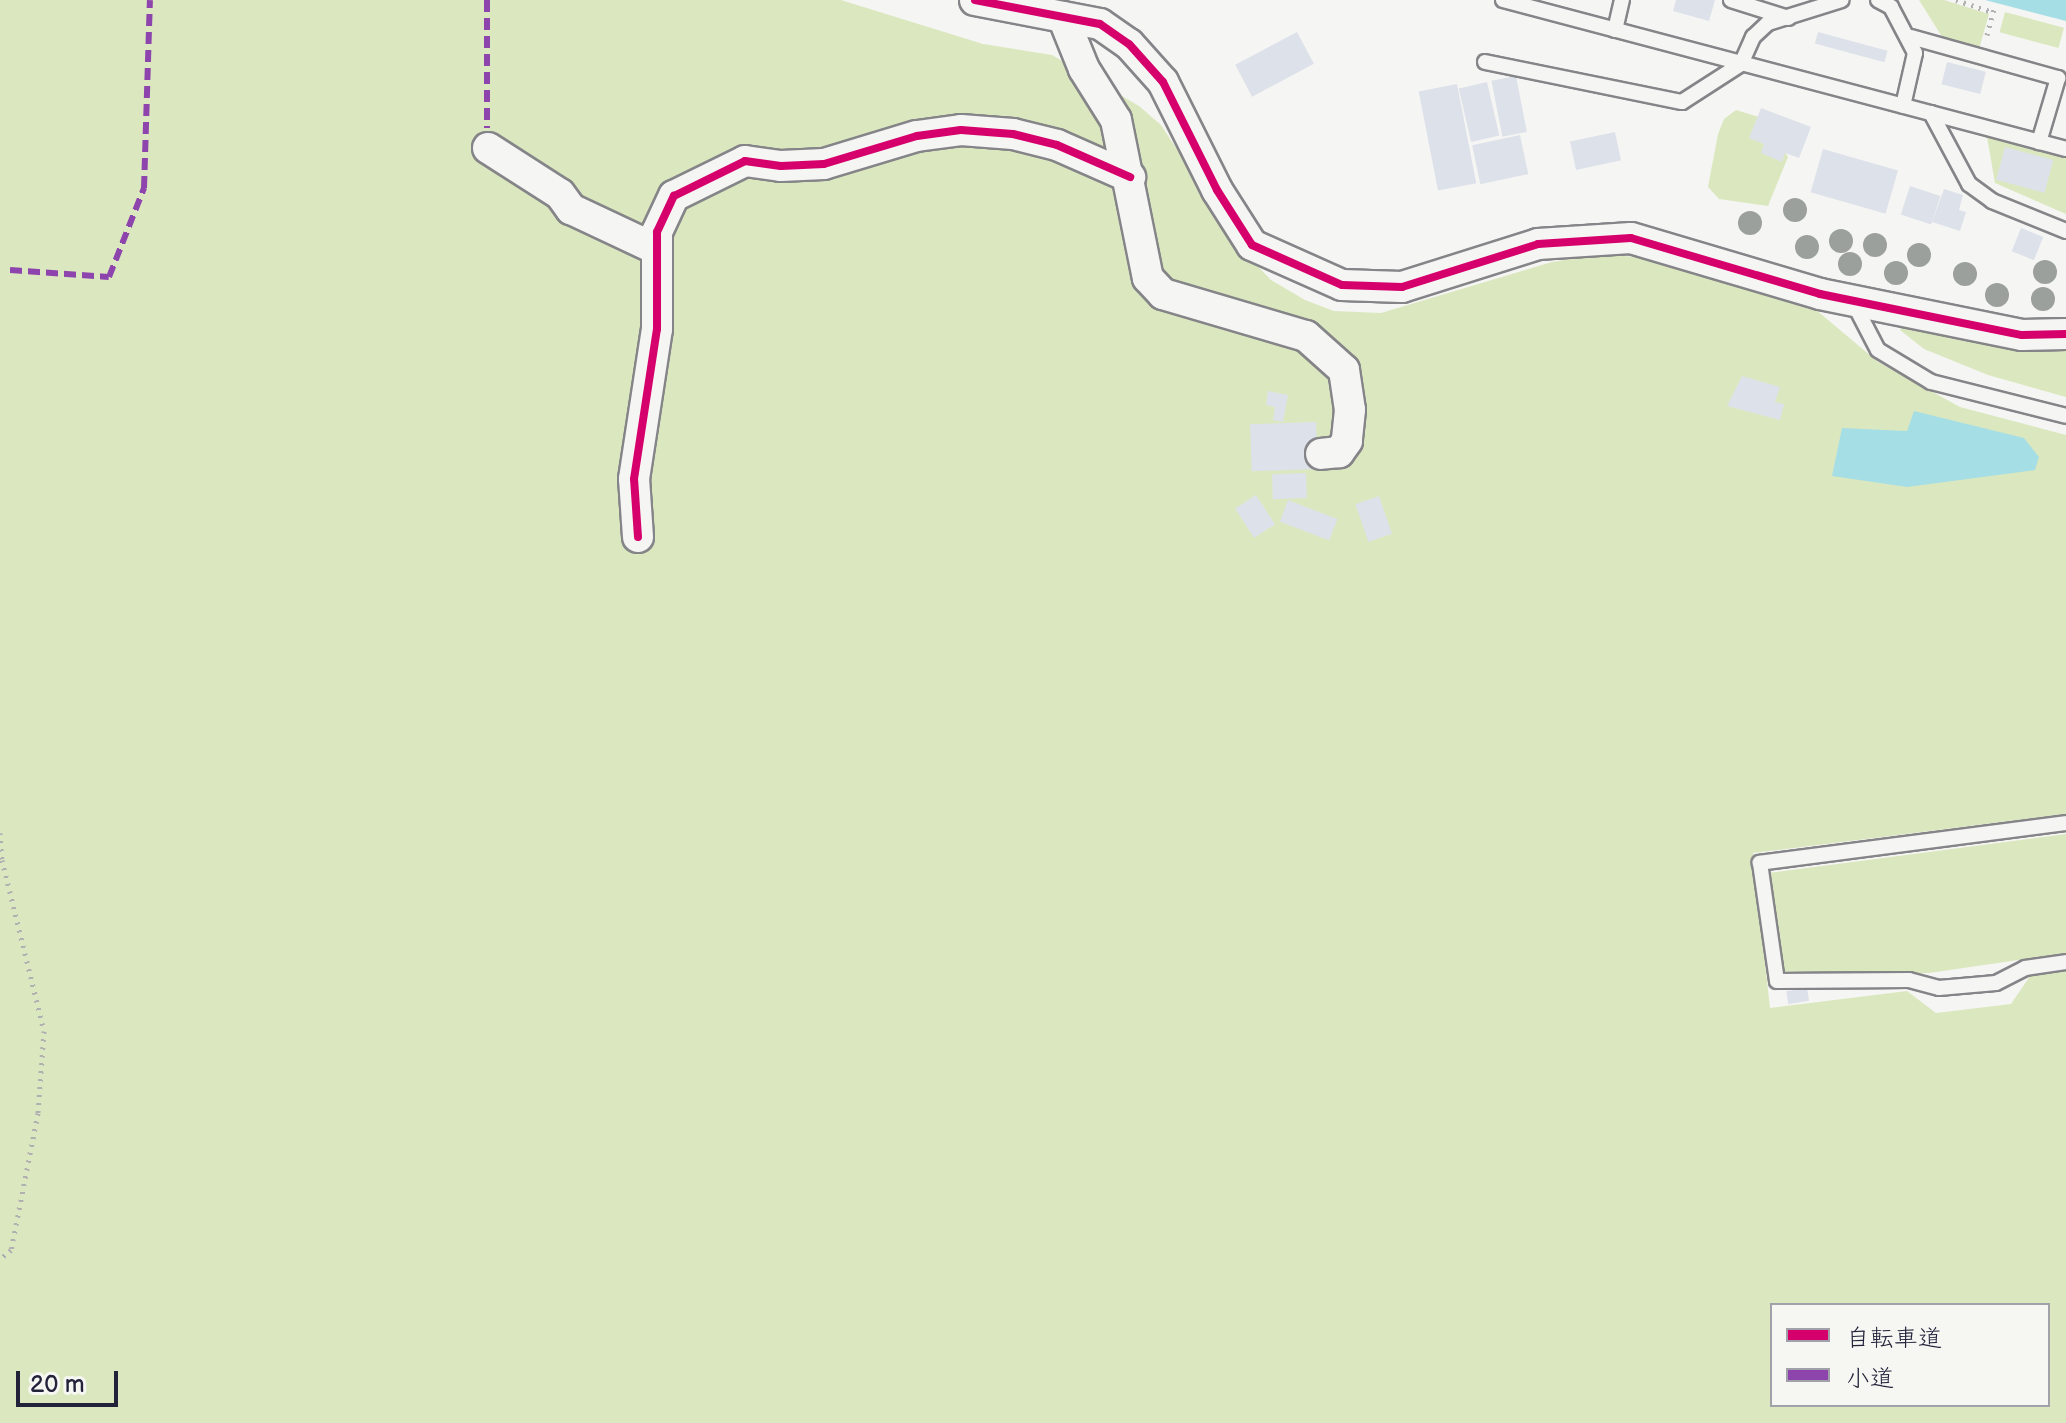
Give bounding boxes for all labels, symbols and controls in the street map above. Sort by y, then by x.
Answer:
legend [1770,1303,2050,1407]
text: 自転車道 [1846,1324,1942,1353]
scale bar [20,1355,122,1405]
text: 小道 [1846,1364,1894,1393]
text: 20 m [30,1370,85,1399]

